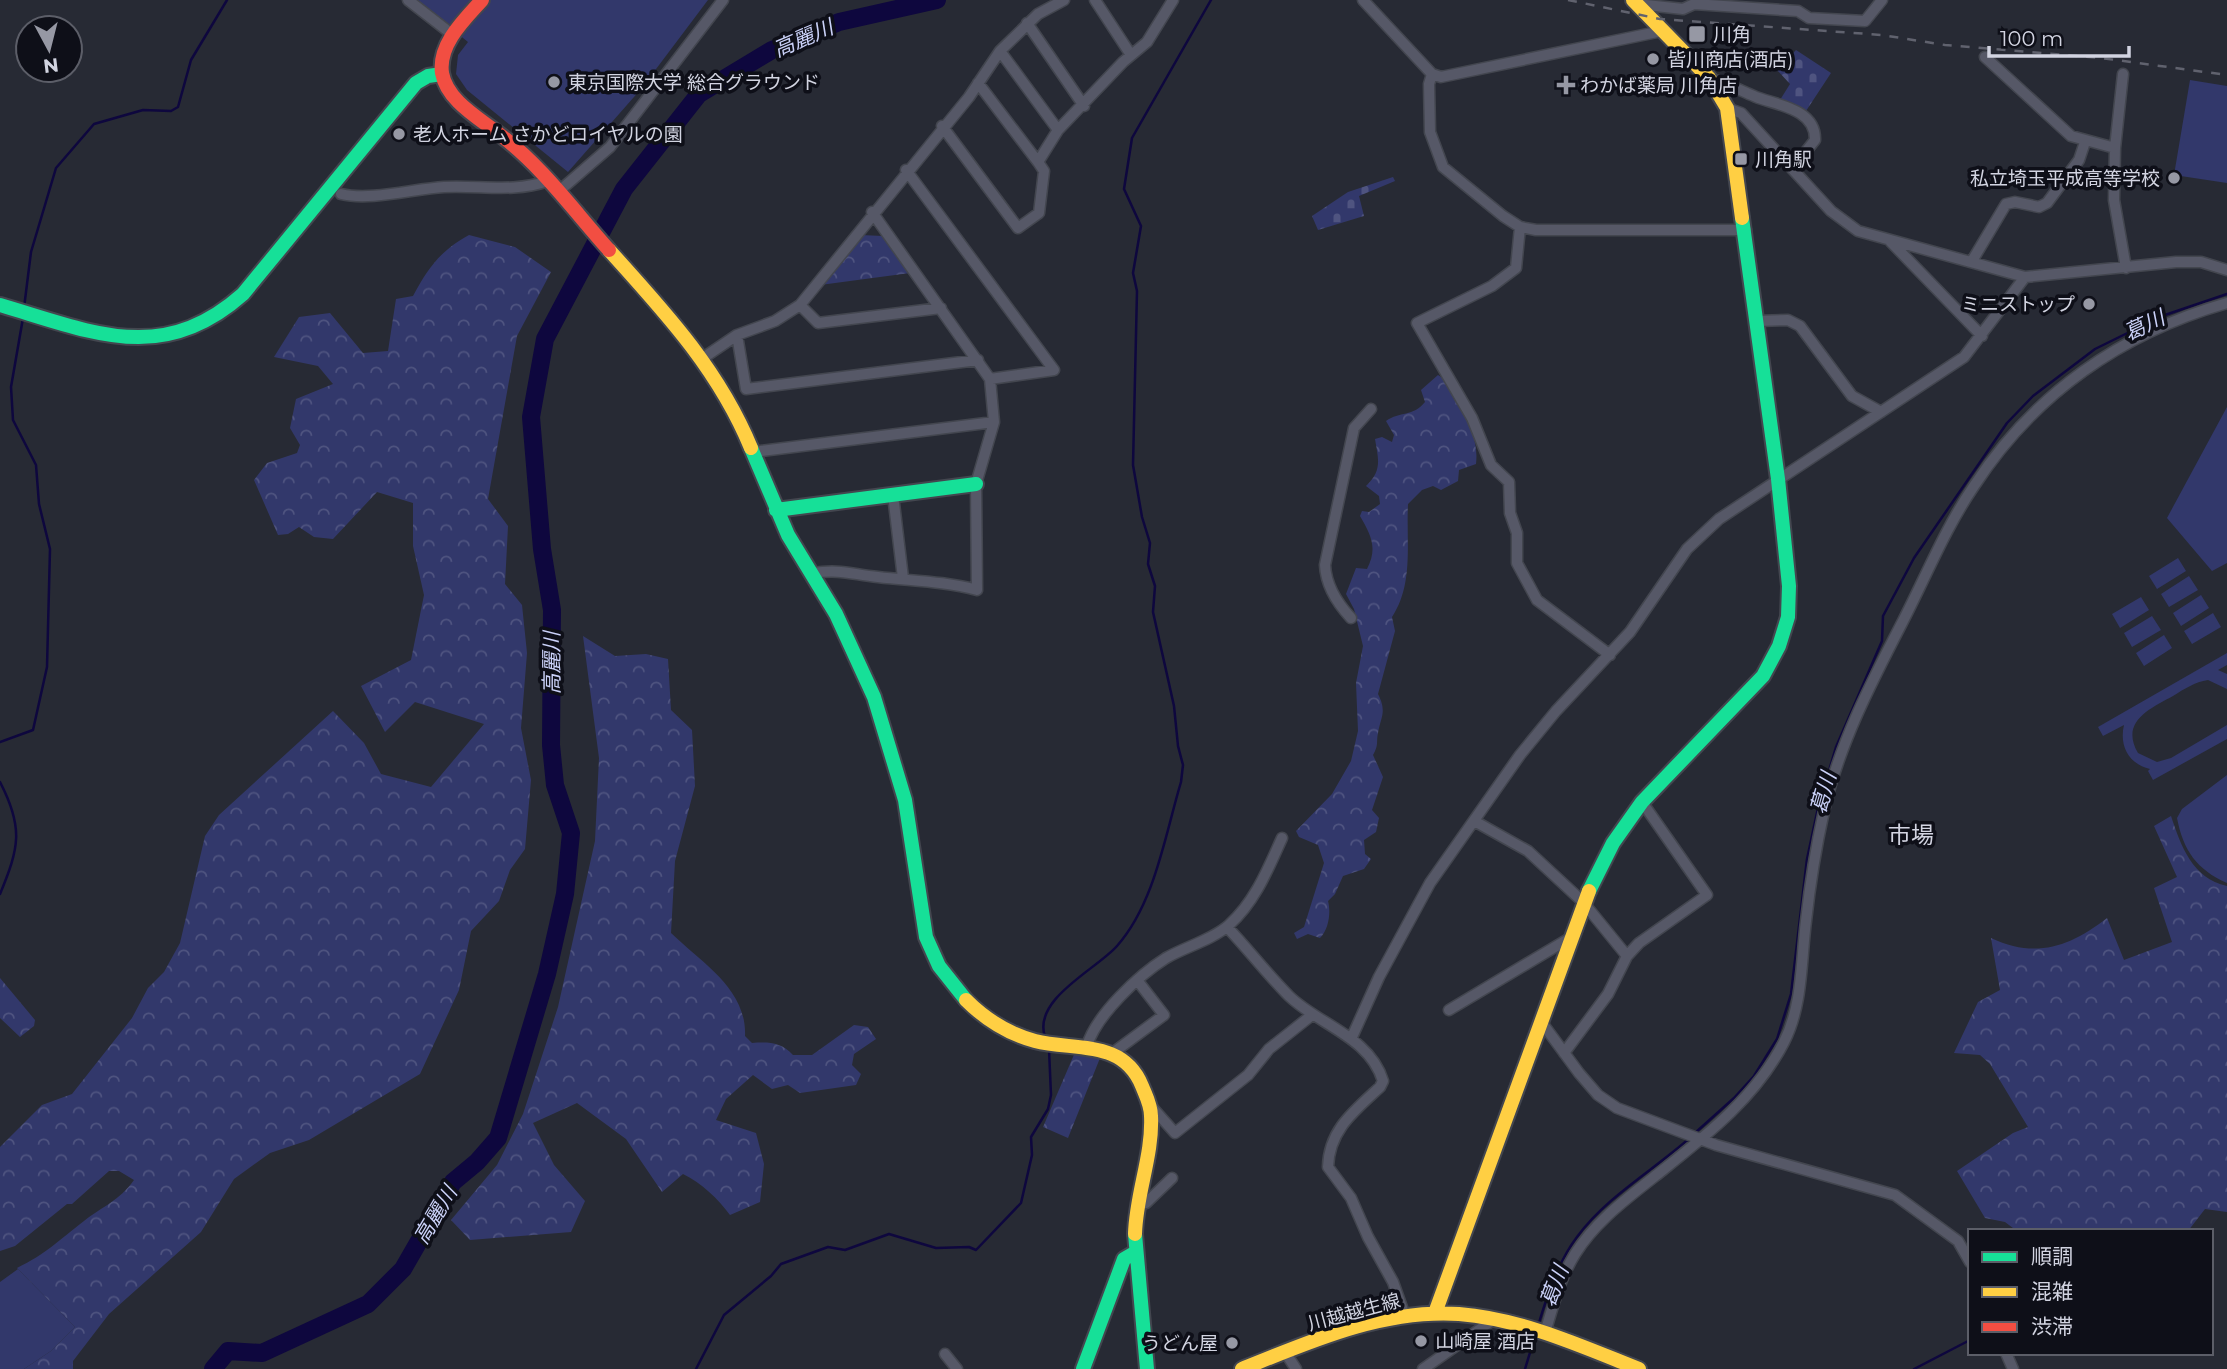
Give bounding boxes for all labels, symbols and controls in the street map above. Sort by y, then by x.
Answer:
water label: 高麗川 [769,13,839,62]
north arrow [14,14,84,84]
scale bar [1989,14,2129,58]
place label: 川角 [1713,23,1751,46]
marker: 川角 [1687,24,1707,44]
text: 100 m [2000,26,2063,51]
place label: 皆川商店(酒店) [1667,48,1794,71]
marker: 皆川商店(酒店) [1645,51,1661,67]
text: N [42,53,60,78]
place label: 東京国際大学 総合グラウンド [568,71,820,94]
marker: 東京国際大学 総合グラウンド [546,74,562,90]
place label: わかば薬局 川角店 [1580,74,1737,97]
marker: わかば薬局 川角店 [1558,77,1574,93]
place label: 老人ホーム さかどロイヤルの園 [413,123,683,146]
marker: 老人ホーム さかどロイヤルの園 [391,126,407,142]
place label: 川角駅 [1755,148,1812,171]
marker: 川角駅 [1733,151,1749,167]
place label: 私立埼玉平成高等学校 [1970,167,2160,190]
marker: 私立埼玉平成高等学校 [2166,170,2182,186]
place label: ミニストップ [1961,293,2075,316]
marker: ミニストップ [2081,296,2097,312]
water label: 葛川 [2120,304,2170,345]
water label: 高麗川 [539,630,564,695]
water label: 葛川 [1805,767,1841,817]
district label: 市場 [1888,821,1934,849]
water label: 高麗川 [408,1180,463,1248]
legend [1968,1229,2213,1355]
text: 順調 [2031,1244,2073,1269]
water label: 葛川 [1535,1260,1574,1310]
text: 混雑 [2031,1279,2073,1304]
street label: 川越越生線 [1305,1289,1403,1335]
text: 渋滞 [2031,1314,2073,1339]
place label: 山崎屋 酒店 [1435,1330,1535,1353]
place label: うどん屋 [1142,1332,1218,1355]
marker: 山崎屋 酒店 [1413,1333,1429,1349]
marker: うどん屋 [1224,1335,1240,1351]

